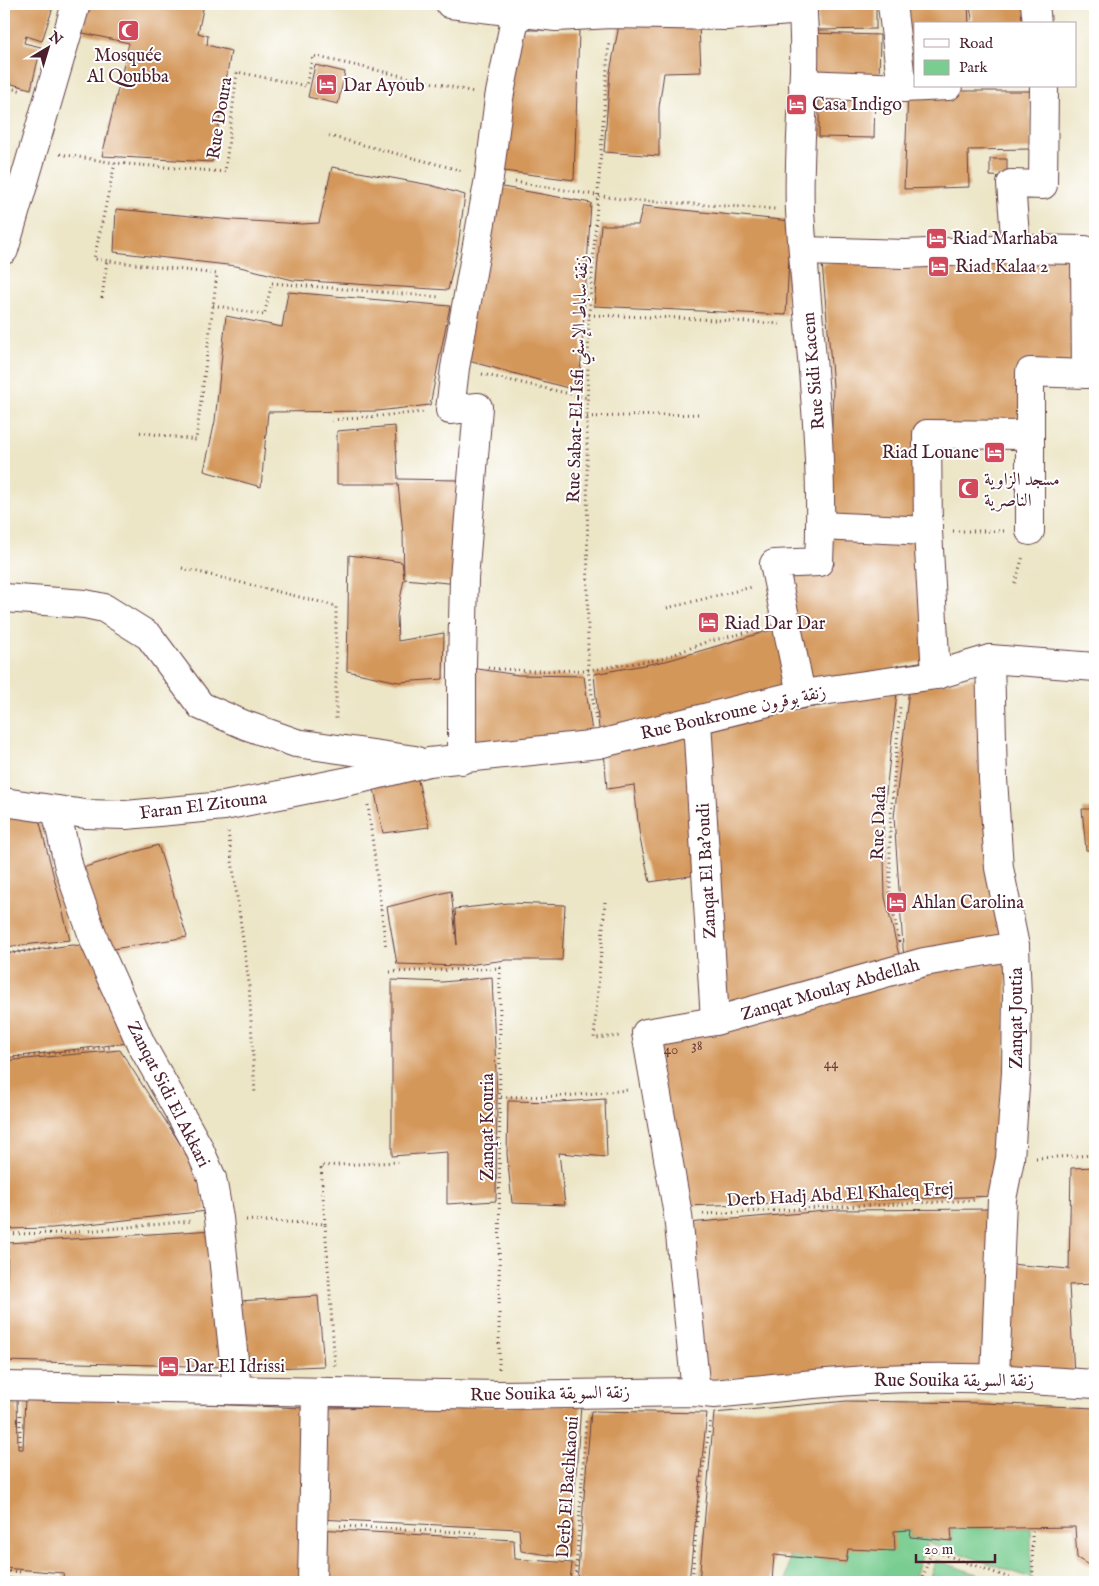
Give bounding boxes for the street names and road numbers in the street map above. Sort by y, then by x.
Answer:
street label: Rue Doura [203,75,238,161]
street label: Rue Sabat-El-Isfi زنقة ساباط الإسفي [563,254,599,504]
street label: Rue Sidi Kacem [798,311,831,431]
street label: Rue Boukroune زنقة بوقرون [638,681,828,746]
street label: Rue Dada [867,785,892,861]
street label: Faran El Zitouna [138,787,268,826]
street label: Zanqat El Ba'oudi [692,802,723,939]
street label: Zanqat Moulay Abdellah [738,954,923,1027]
street label: Zanqat Joutia [1006,967,1029,1069]
street label: Zanqat Sidi El Akkari [121,1018,215,1172]
street label: Zanqat Kouria [477,1073,500,1181]
street label: Derb Hadj Abd El Khaleq Frej [726,1178,954,1213]
street label: Rue Souika زنقة السويقة [874,1370,1034,1393]
street label: Rue Souika زنقة السويقة [470,1382,630,1407]
street label: Derb El Bachkaoui [552,1415,585,1559]

